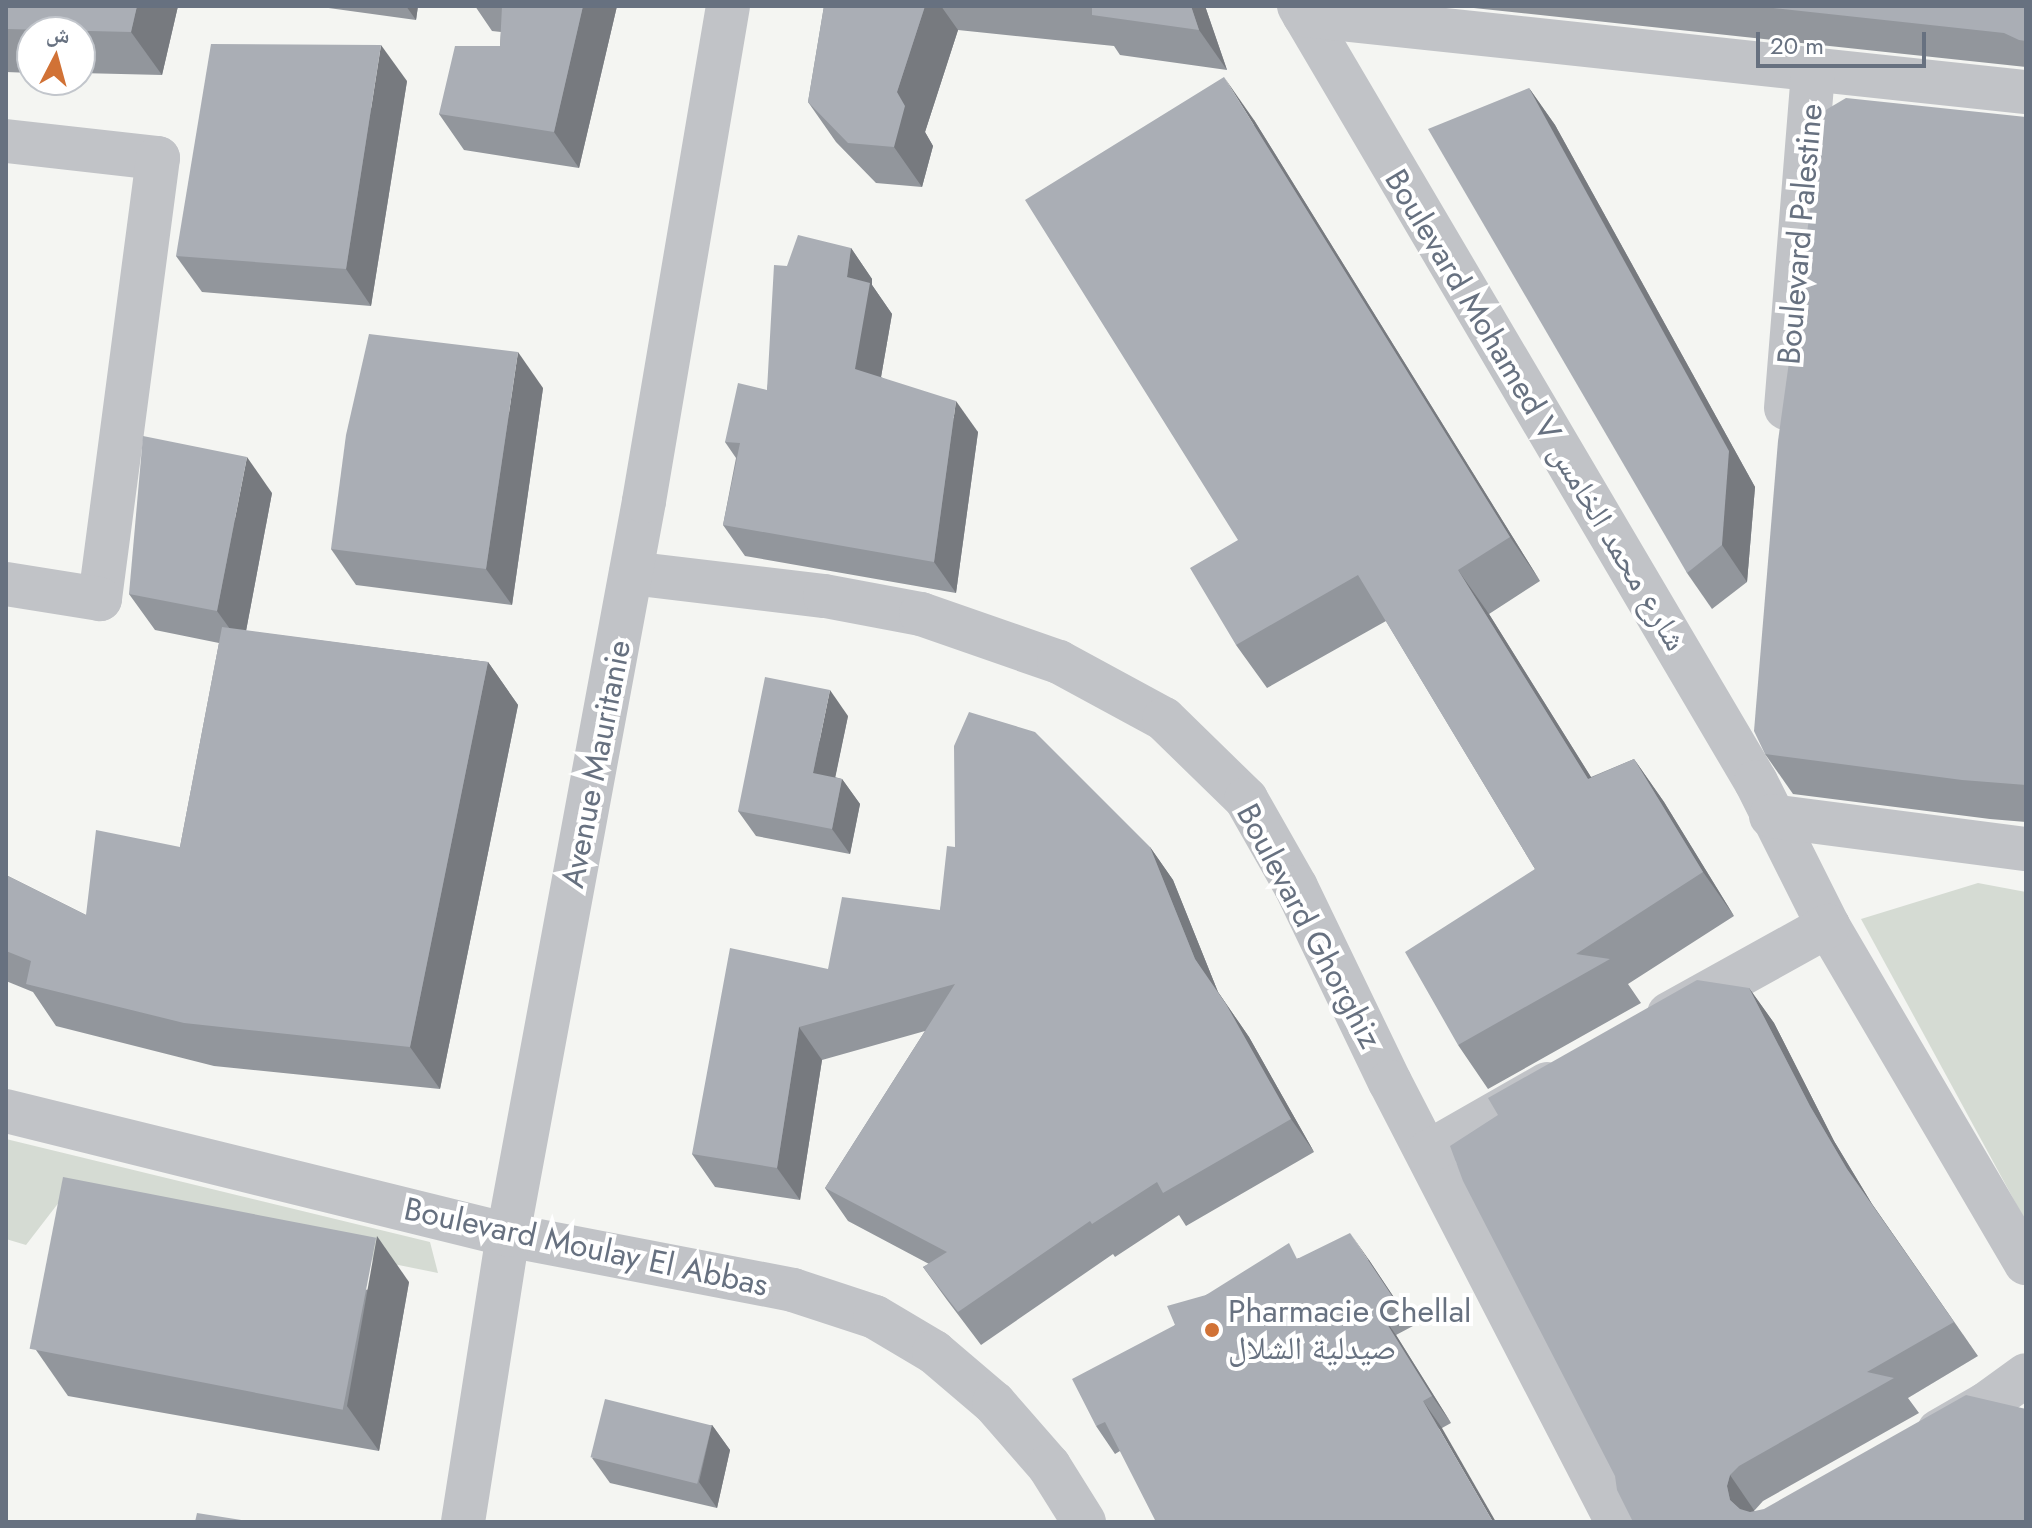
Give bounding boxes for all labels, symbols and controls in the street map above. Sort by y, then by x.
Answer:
north arrow [16,16,96,96]
scale bar [1760,16,1930,66]
text: ش [45,17,72,51]
text: 20 m [1770,28,1824,63]
street label: Boulevard Palestine [1769,102,1831,366]
street label: Boulevard Mohamed V شارع محمد الخامس [1377,162,1695,658]
street label: Avenue Mauritanie [553,637,639,891]
street label: Boulevard Ghorghiz [1228,797,1390,1055]
street label: Boulevard Moulay El Abbas [401,1190,771,1304]
place label: Pharmacie Chellal صيدلية الشلال [1228,1293,1471,1368]
marker: Pharmacie Chellal صيدلية الشلال [1203,1321,1221,1339]

